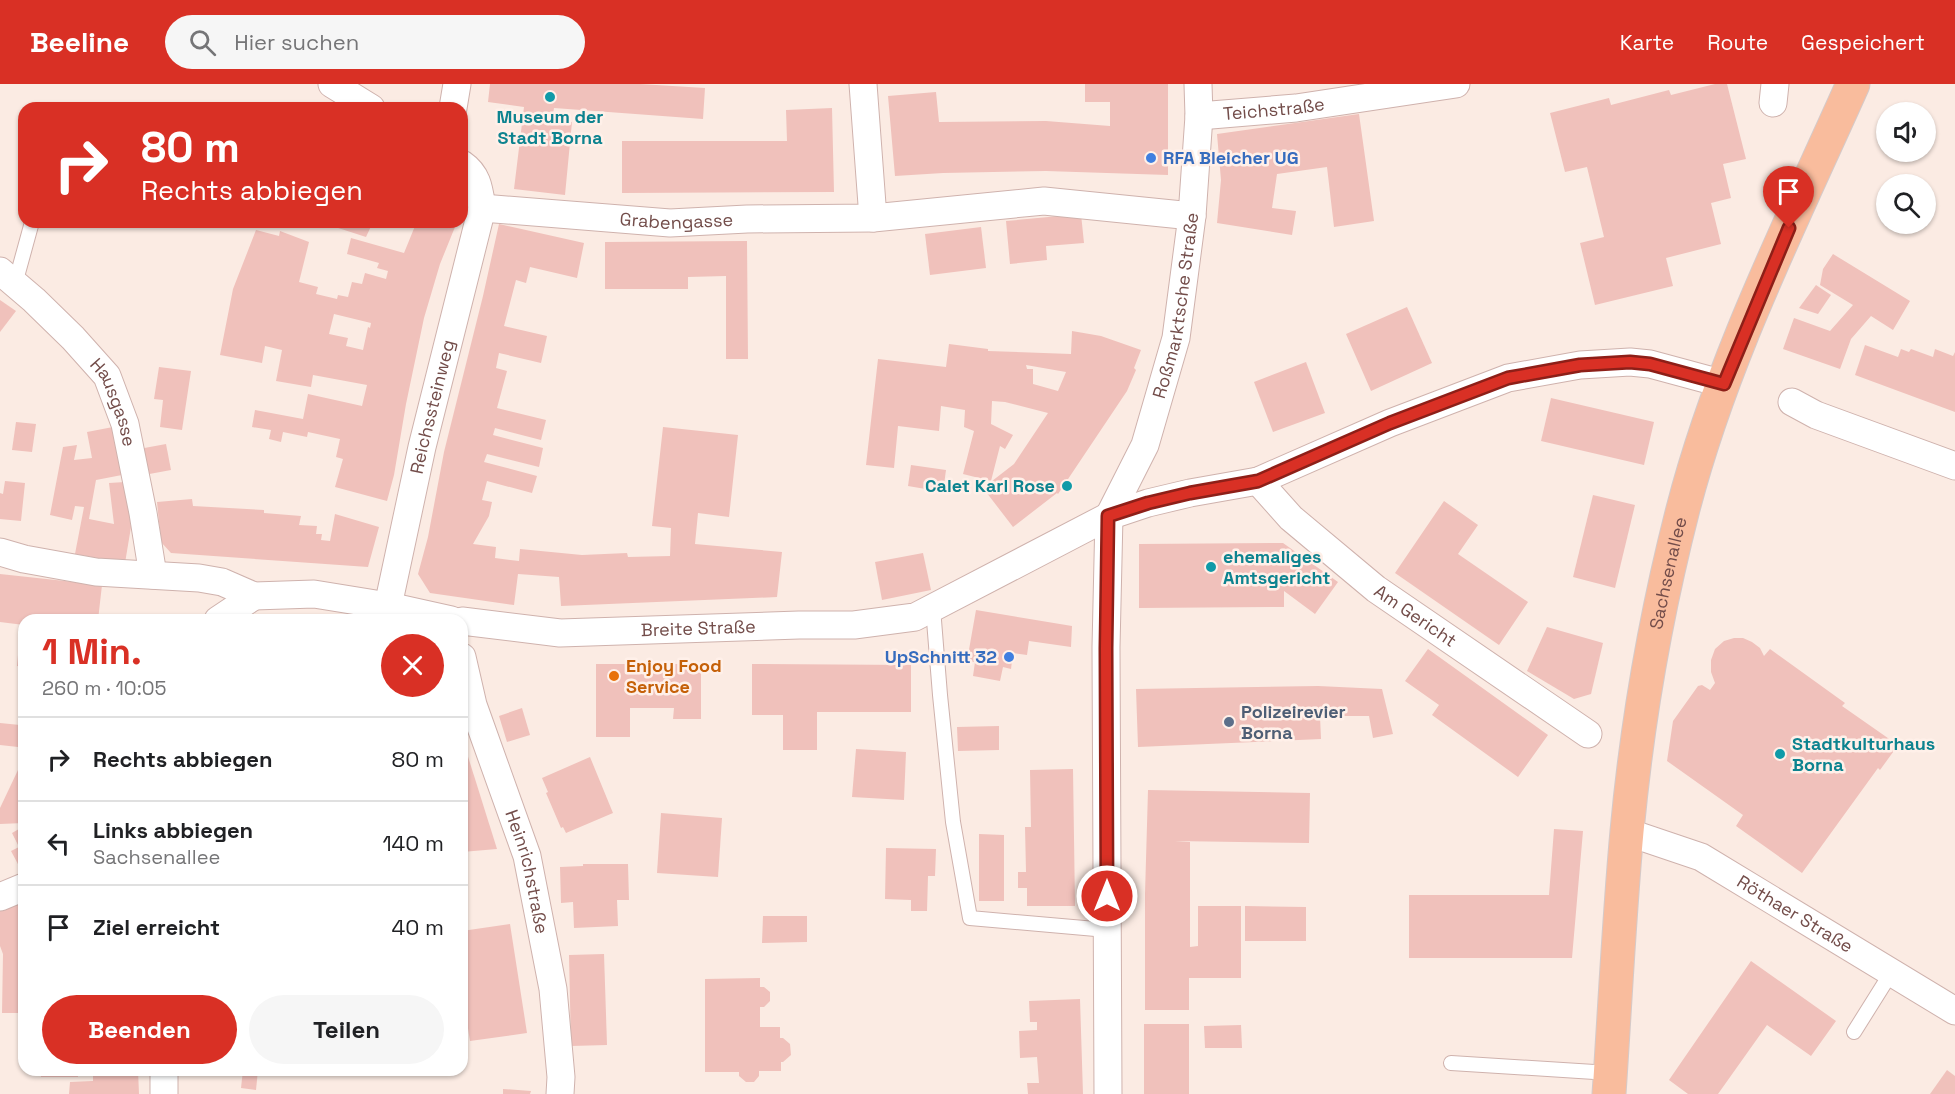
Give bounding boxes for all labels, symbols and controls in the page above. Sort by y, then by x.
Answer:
search box [165,15,585,69]
text: Beeline [30,24,129,60]
icon: search [186,26,219,59]
text: Hier suchen [234,28,359,56]
text: Karte [1620,29,1674,56]
text: Route [1707,29,1768,56]
text: Gespeichert [1801,29,1925,56]
marker: Museum der Stadt Borna [543,90,557,104]
street label: Teichstraße [1222,92,1326,125]
map controls [1876,102,1936,234]
button: sound [1876,102,1936,162]
place label: Museum der Stadt Borna [497,105,603,149]
text: 80 m [141,121,240,174]
icon: right [42,126,120,204]
place label: RFA Bleicher UG [1163,146,1299,169]
marker: RFA Bleicher UG [1144,151,1158,165]
pin [1763,166,1814,228]
text: Rechts abbiegen [141,173,363,208]
button: search [1876,174,1936,234]
icon: arrive [1772,175,1805,208]
street label: Grabengasse [619,207,734,234]
street label: Roßmarktsche Straße [1147,211,1203,401]
street label: Reichssteinweg [405,337,459,476]
street label: Hausgasse [85,353,141,448]
place label: Calet Karl Rose [925,474,1055,497]
marker: Calet Karl Rose [1060,479,1074,493]
street label: Sachsenallee [1644,514,1692,631]
place label: ehemaliges Amtsgericht [1223,545,1331,589]
marker: ehemaliges Amtsgericht [1204,560,1218,574]
street label: Am Gericht [1370,579,1461,652]
street label: Breite Straße [640,614,756,641]
text: 1 Min. [42,629,142,675]
button: close [381,634,444,697]
place label: UpSchnitt 32 [885,645,997,668]
marker: UpSchnitt 32 [1002,650,1016,664]
place label: Enjoy Food Service [626,654,722,698]
marker: Enjoy Food Service [607,669,621,683]
text: 260 m · 10:05 [42,675,167,701]
place label: Polizeirevier Borna [1241,700,1346,744]
marker: Polizeirevier Borna [1222,715,1236,729]
place label: Stadtkulturhaus Borna [1792,732,1935,776]
icon: right [42,743,75,776]
text: Rechts abbiegen [93,745,273,773]
text: 80 m [392,745,444,773]
marker: Stadtkulturhaus Borna [1773,747,1787,761]
street label: Heinrichstraße [500,806,554,936]
text: Links abbiegen [93,816,253,844]
icon: left [42,827,75,860]
text: 140 m [382,829,444,857]
text: Sachsenallee [93,844,220,870]
position arrow [1075,864,1139,928]
street label: Röthaer Straße [1733,870,1858,958]
icon: arrive [42,911,75,944]
text: Ziel erreicht [93,913,220,941]
text: 40 m [392,913,444,941]
button: Beenden [42,995,237,1064]
button: Teilen [249,995,444,1064]

